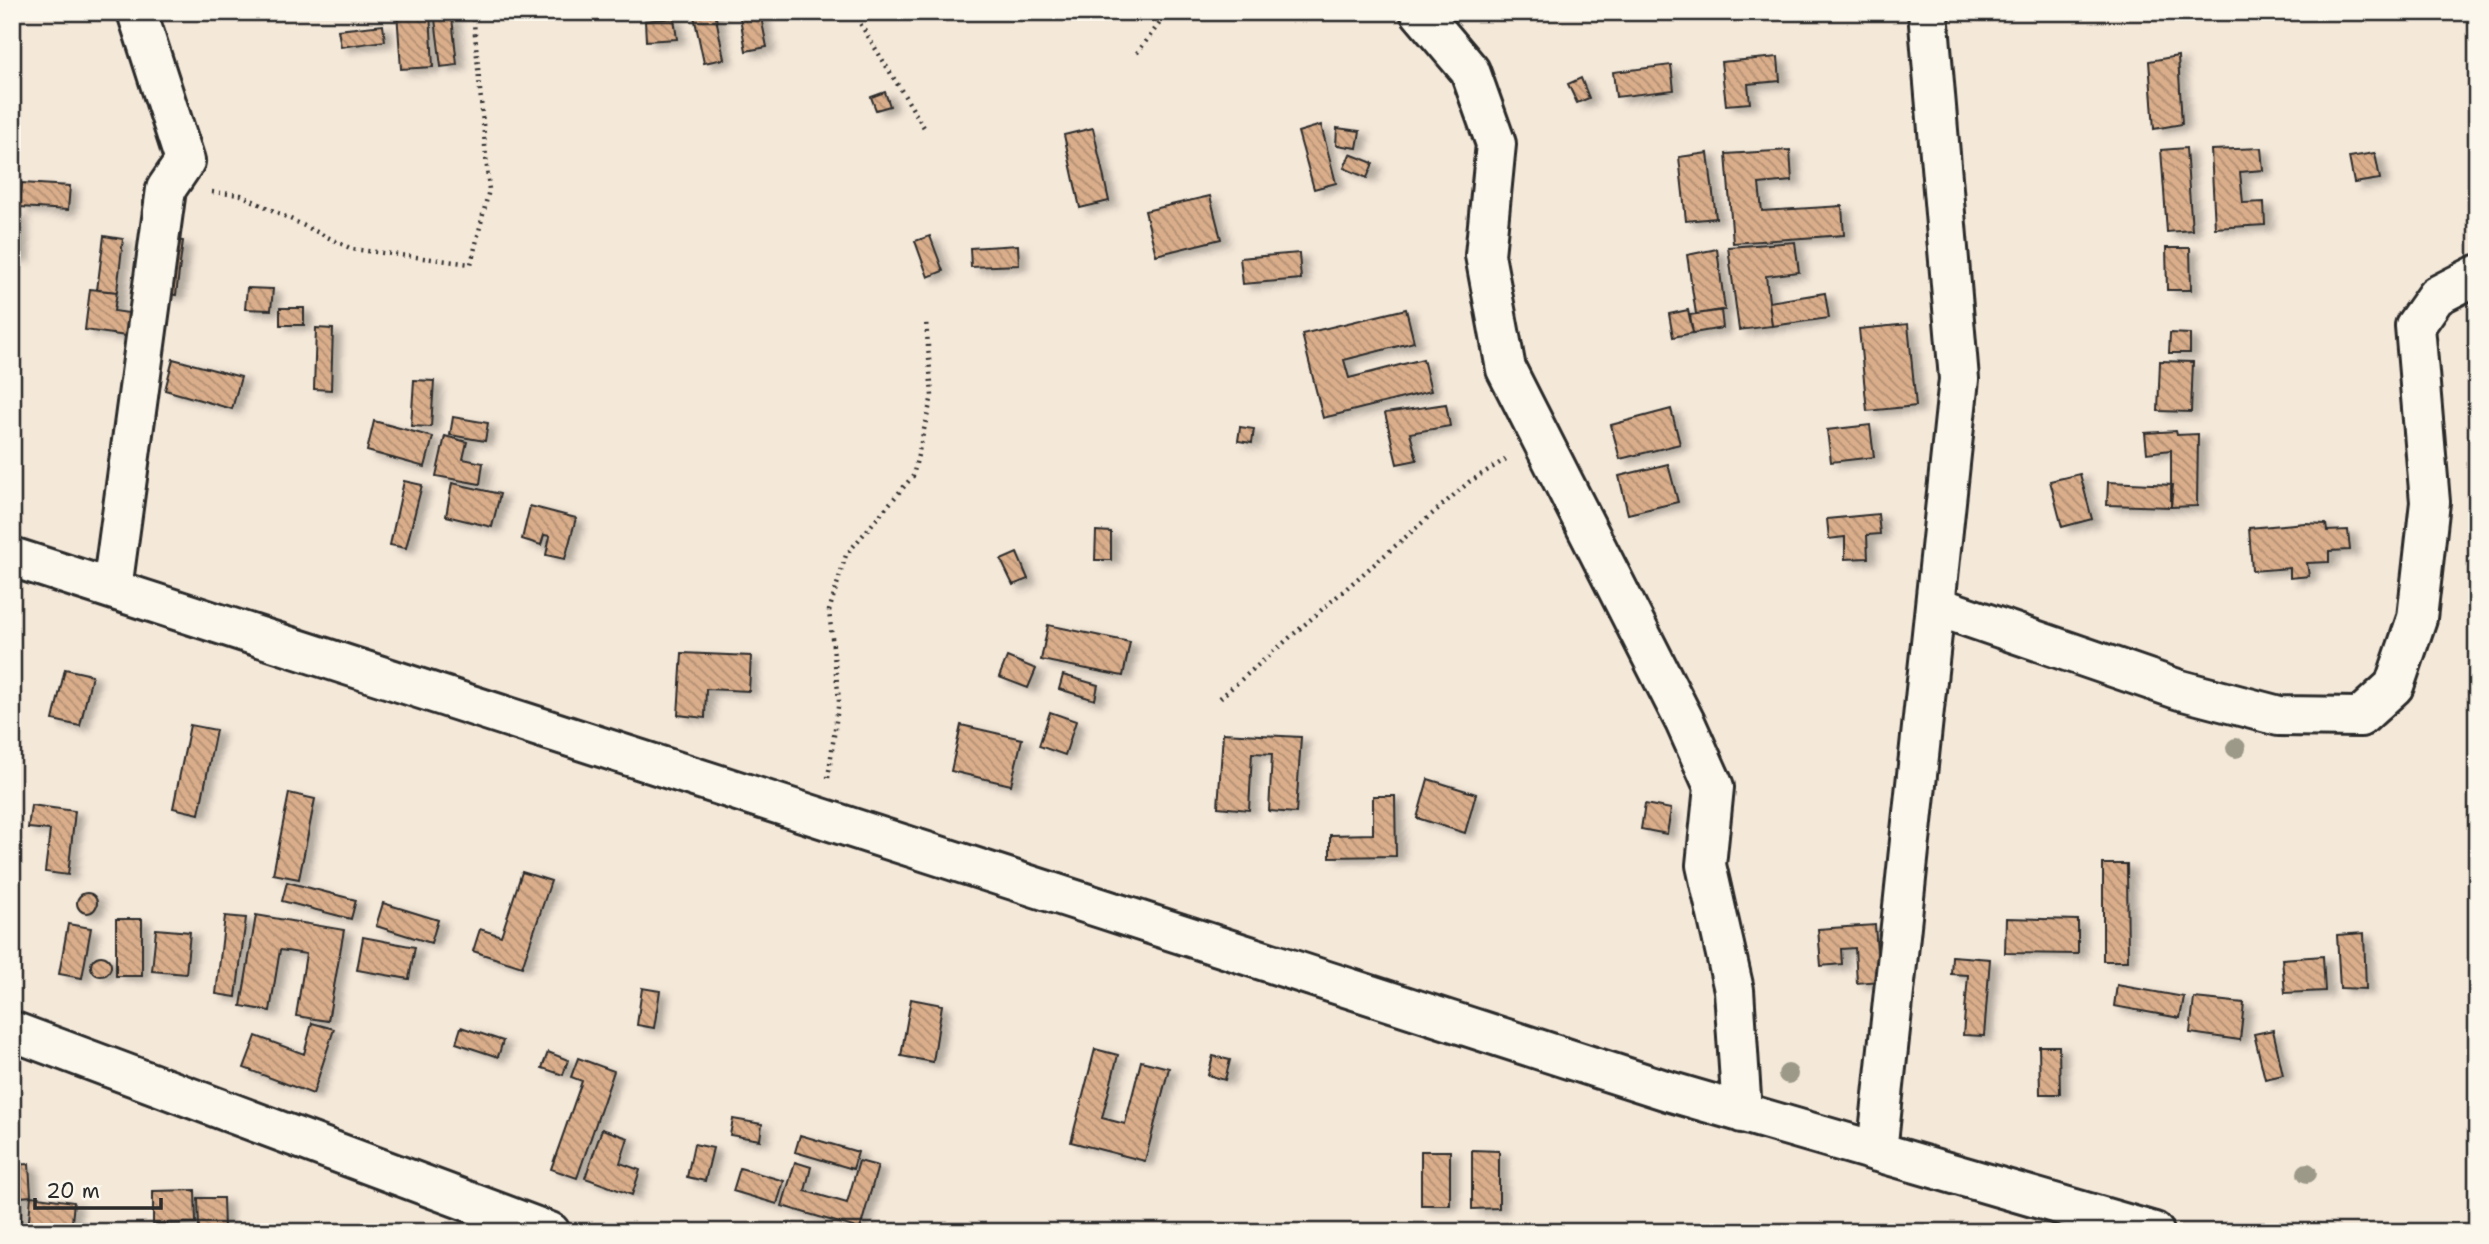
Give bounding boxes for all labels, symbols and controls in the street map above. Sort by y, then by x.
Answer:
scale bar [35,1167,161,1211]
text: 20 m [46,1177,100,1205]

